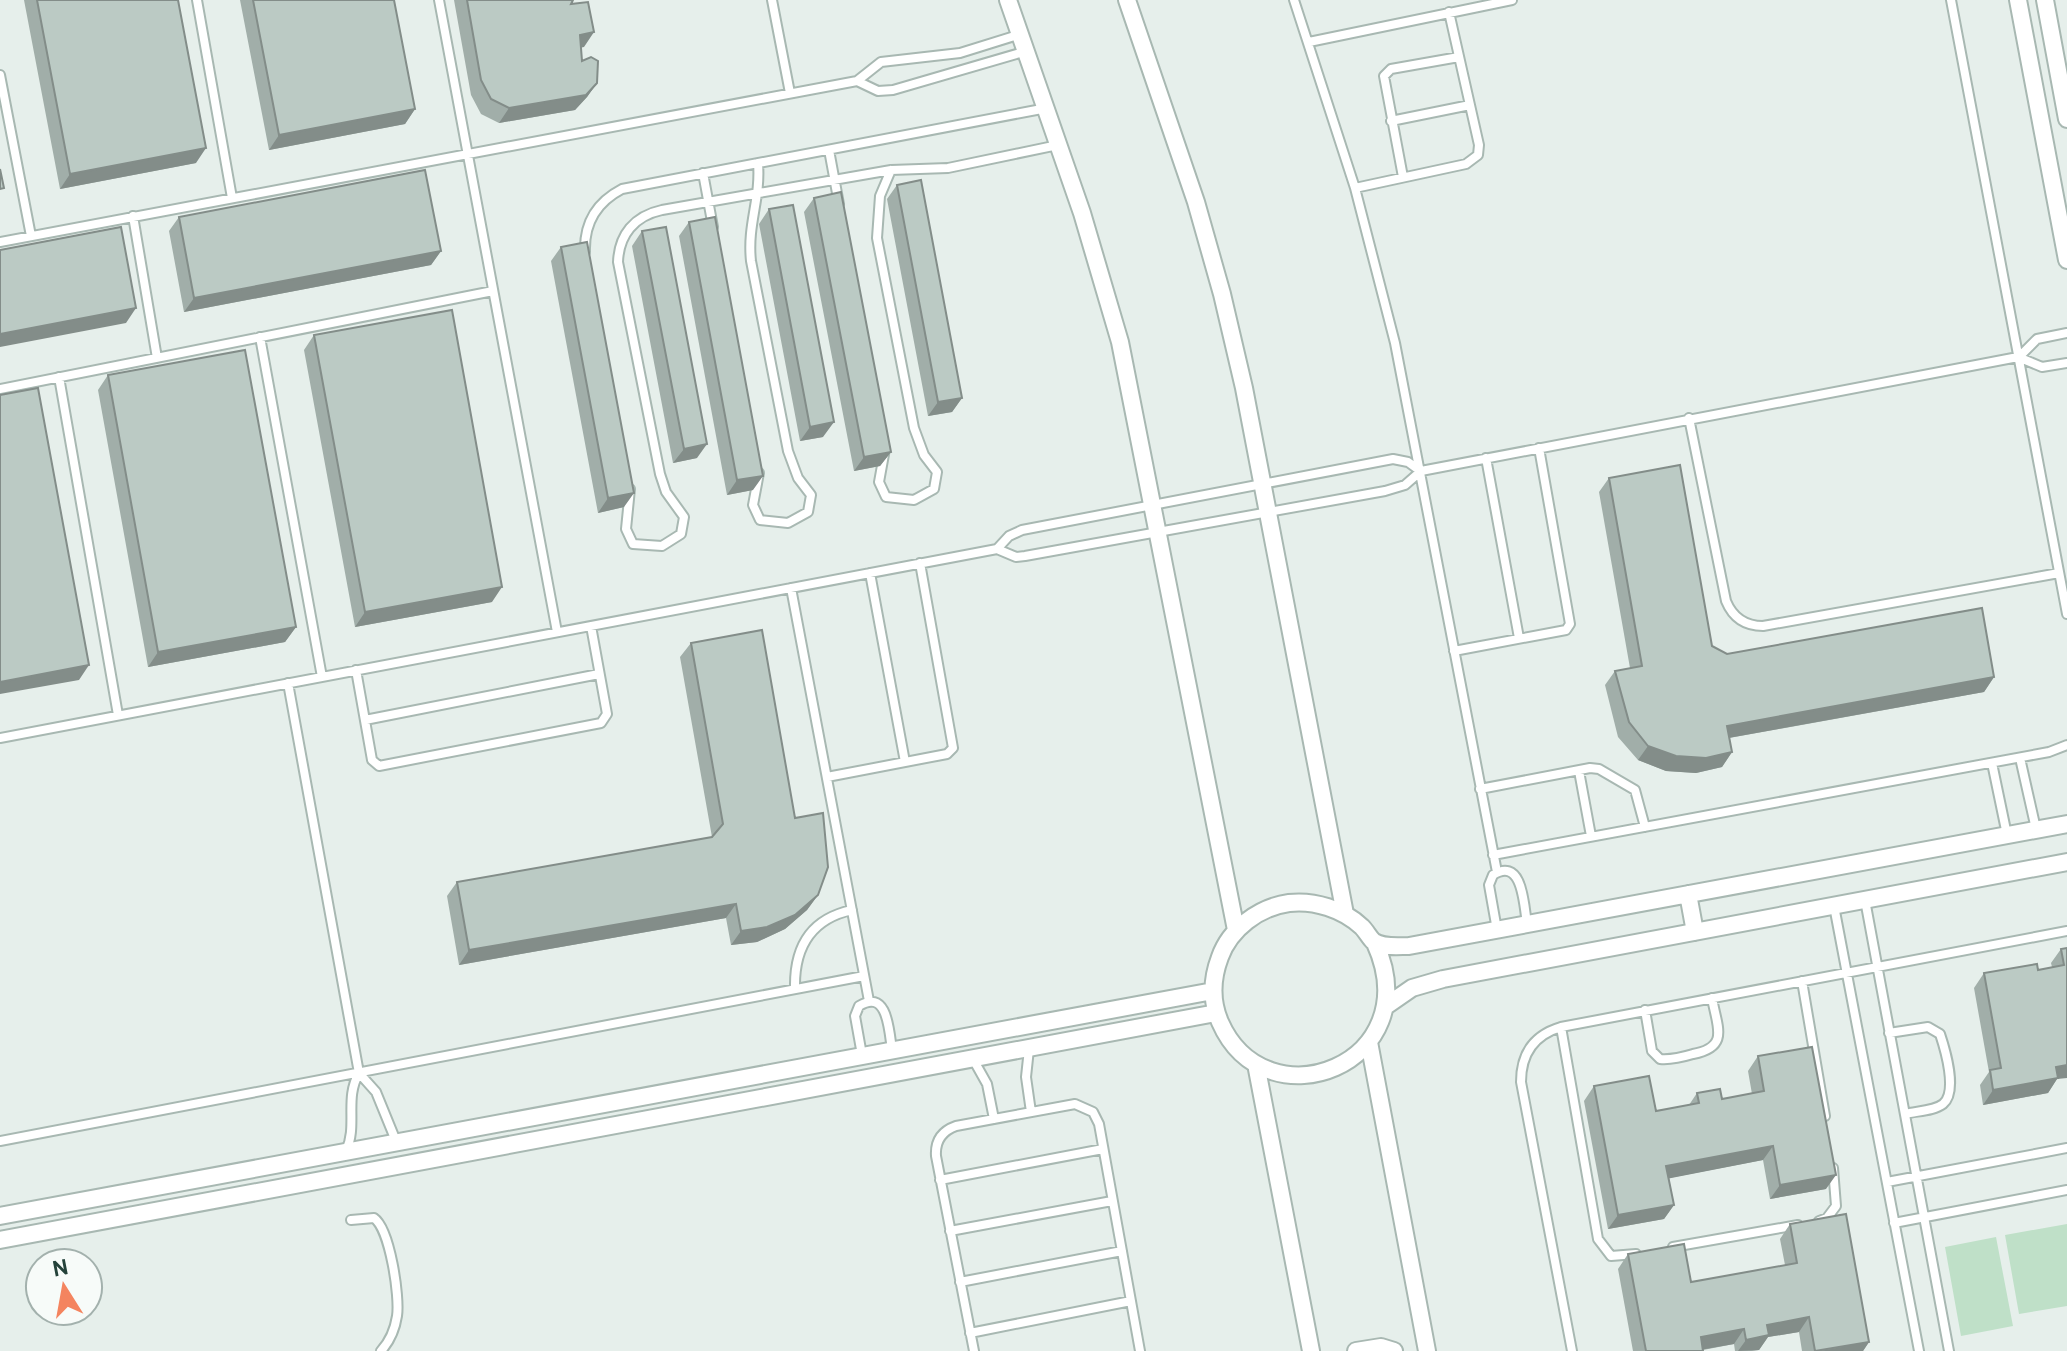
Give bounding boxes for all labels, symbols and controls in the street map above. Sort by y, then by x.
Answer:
north arrow [24,1247,104,1327]
text: N [50,1255,71,1285]

